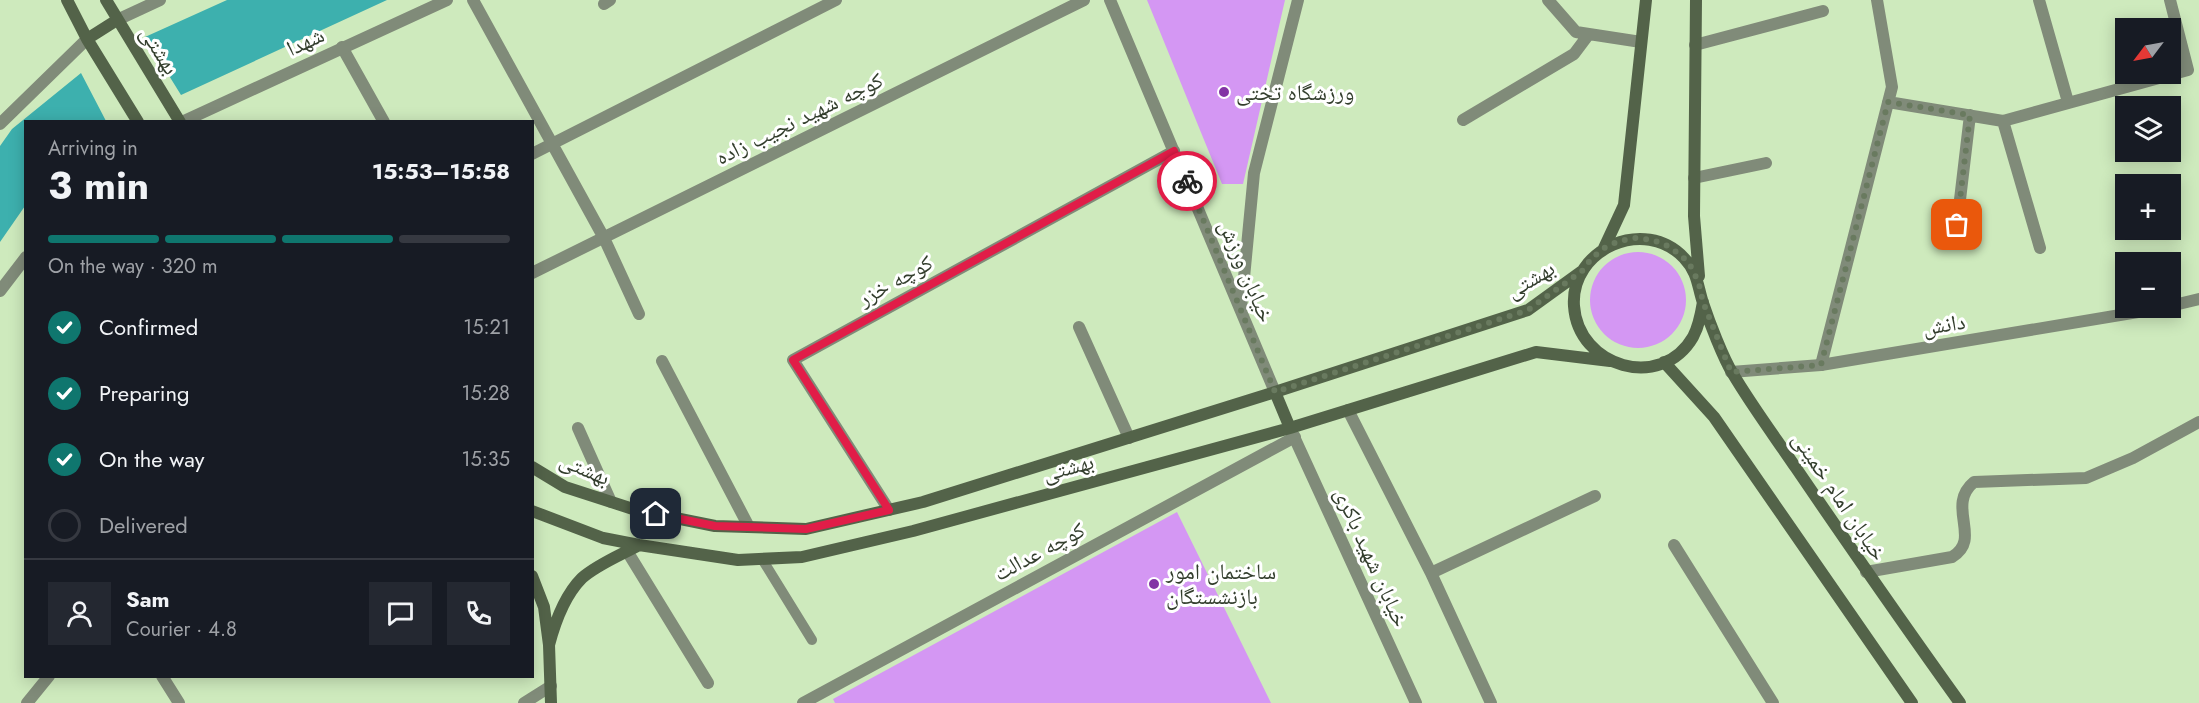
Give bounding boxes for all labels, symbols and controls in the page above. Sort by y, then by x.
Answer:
street label: شهدا [281,18,329,64]
north arrow [2115,18,2181,84]
map controls [2115,18,2181,318]
street label: بهشتی [133,19,187,81]
street label: کوچه شهید نجیب زاده [710,64,888,172]
place label: ورزشگاه تختی [1236,76,1354,108]
marker: ورزشگاه تختی [1217,85,1231,99]
button: layers [2115,96,2181,162]
text: Arriving in [48,134,138,163]
courier [1157,151,1217,211]
text: 15:53–15:58 [372,155,510,187]
text: 3 min [48,157,149,214]
icon: bike [1171,165,1204,198]
button: + [2115,174,2181,240]
pin [1931,199,1982,250]
icon: bag [1940,208,1973,241]
street label: خیابان ورزش [1211,215,1283,327]
street label: کوچه خزر [851,246,938,314]
text: On the way · 320 m [48,252,218,281]
street label: بهشتی [1499,252,1561,306]
button: − [2115,252,2181,318]
street label: دانش [1920,305,1968,343]
icon: check [48,311,81,344]
text: Confirmed [99,311,198,343]
text: 15:21 [463,313,510,342]
icon: check [48,377,81,410]
text: Preparing [99,377,190,409]
text: 15:28 [461,379,510,408]
street label: خیابان امام خمینی [1785,425,1895,567]
icon: check [48,443,81,476]
text: On the way [99,443,204,475]
street label: بهشتی [555,443,615,493]
text: 15:35 [462,445,510,474]
street label: بهشتی [1039,445,1097,489]
street label: خیابان شهید باکری [1327,482,1417,632]
pin [630,488,681,539]
icon: home [639,497,672,530]
text: Delivered [99,509,188,541]
street label: کوچه عدالت [988,514,1090,588]
place label: ساختمان امور بازنشستگان [1165,555,1276,612]
marker: ساختمان امور بازنشستگان [1147,577,1161,591]
button: person [48,582,111,645]
button: chat [369,582,432,645]
button: phone [447,582,510,645]
text: Sam [126,583,170,615]
text: Courier · 4.8 [126,615,237,644]

